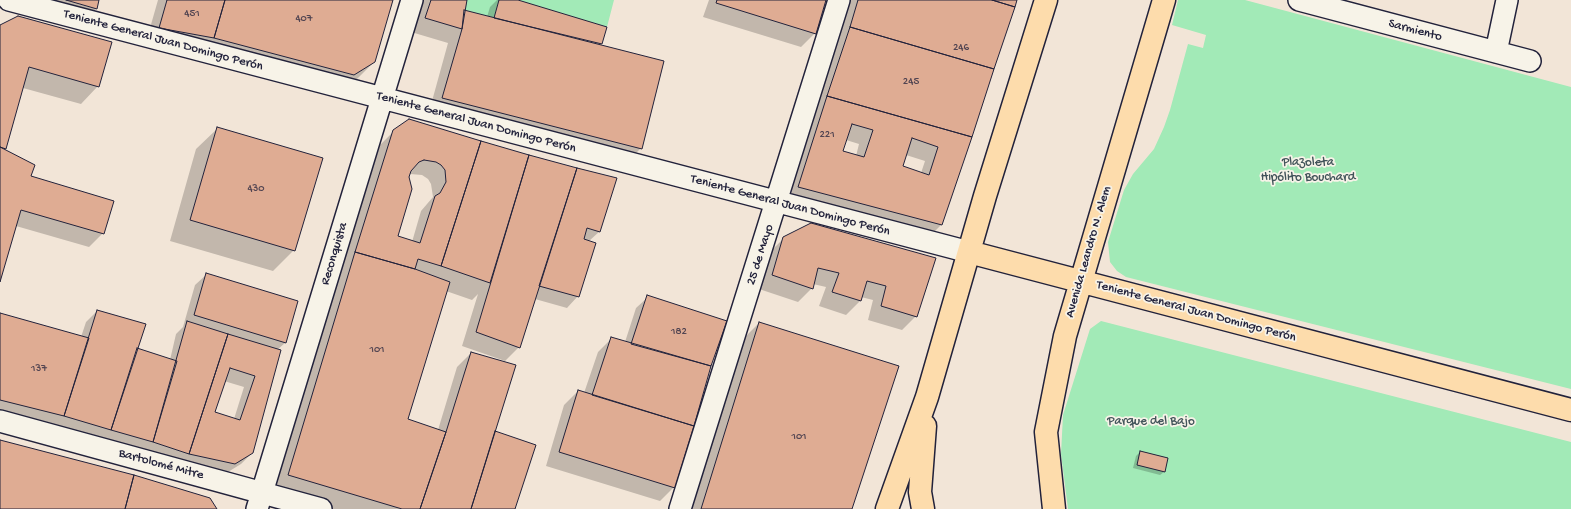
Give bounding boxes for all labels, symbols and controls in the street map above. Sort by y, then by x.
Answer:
street label: Teniente General Juan Domingo Perón [62,7,264,75]
house number: 451 [184,7,200,21]
house number: 407 [295,12,313,26]
street label: Sarmiento [1386,16,1444,46]
house number: 246 [953,41,969,55]
house number: 245 [903,75,919,89]
street label: Teniente General Juan Domingo Perón [375,89,577,157]
house number: 221 [819,128,835,142]
park label: Plazoleta Hipólito Bouchard [1261,155,1355,186]
street label: Teniente General Juan Domingo Perón [689,172,891,240]
house number: 430 [247,182,265,196]
street label: Avenida Leandro N. Alem [1063,184,1115,320]
street label: Reconquista [318,221,352,287]
street label: 25 de Mayo [744,223,778,287]
street label: Teniente General Juan Domingo Perón [1095,278,1297,346]
house number: 182 [671,325,687,339]
house number: 101 [369,343,385,357]
house number: 137 [31,362,47,376]
park label: Parque del Bajo [1107,414,1195,430]
house number: 101 [791,430,807,444]
street label: Bartolomé Mitre [117,446,205,484]

